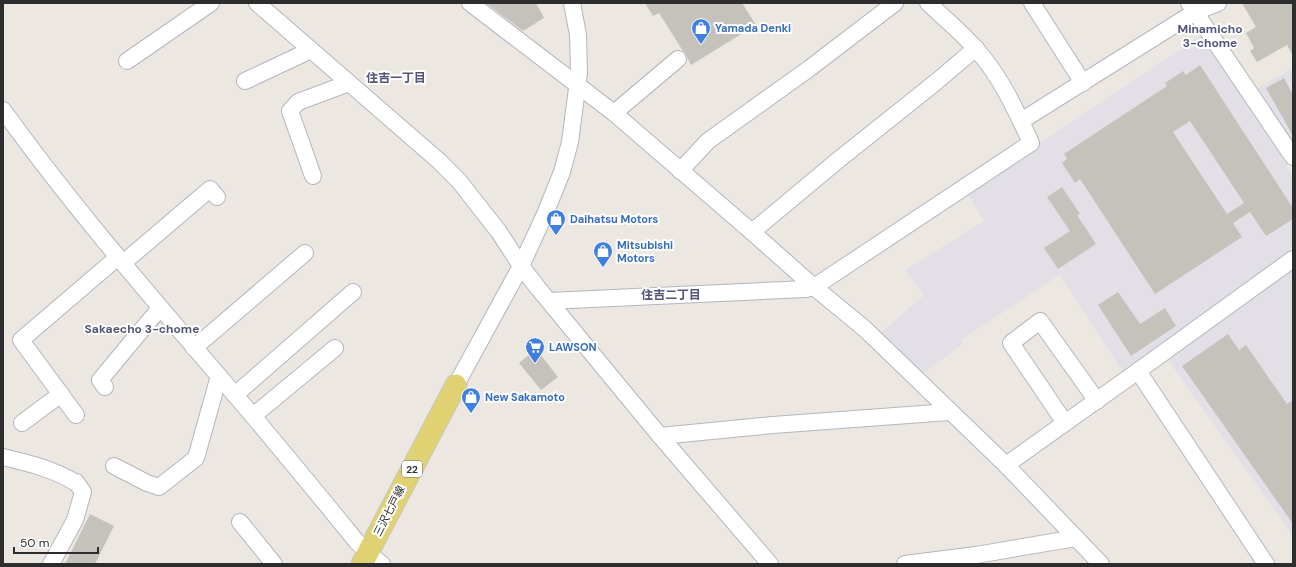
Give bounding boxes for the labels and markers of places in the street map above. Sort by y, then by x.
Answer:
shop icon: Yamada Denki [690,17,712,45]
place label: Yamada Denki [715,21,791,35]
shop icon: Daihatsu Motors [545,208,567,236]
place label: Daihatsu Motors [570,212,658,226]
place label: Mitsubishi Motors [617,238,673,265]
shop icon: Mitsubishi Motors [592,240,614,268]
supermarket icon: LAWSON [524,336,546,364]
place label: LAWSON [549,340,597,354]
shop icon: New Sakamoto [460,386,482,414]
place label: New Sakamoto [485,390,565,404]

